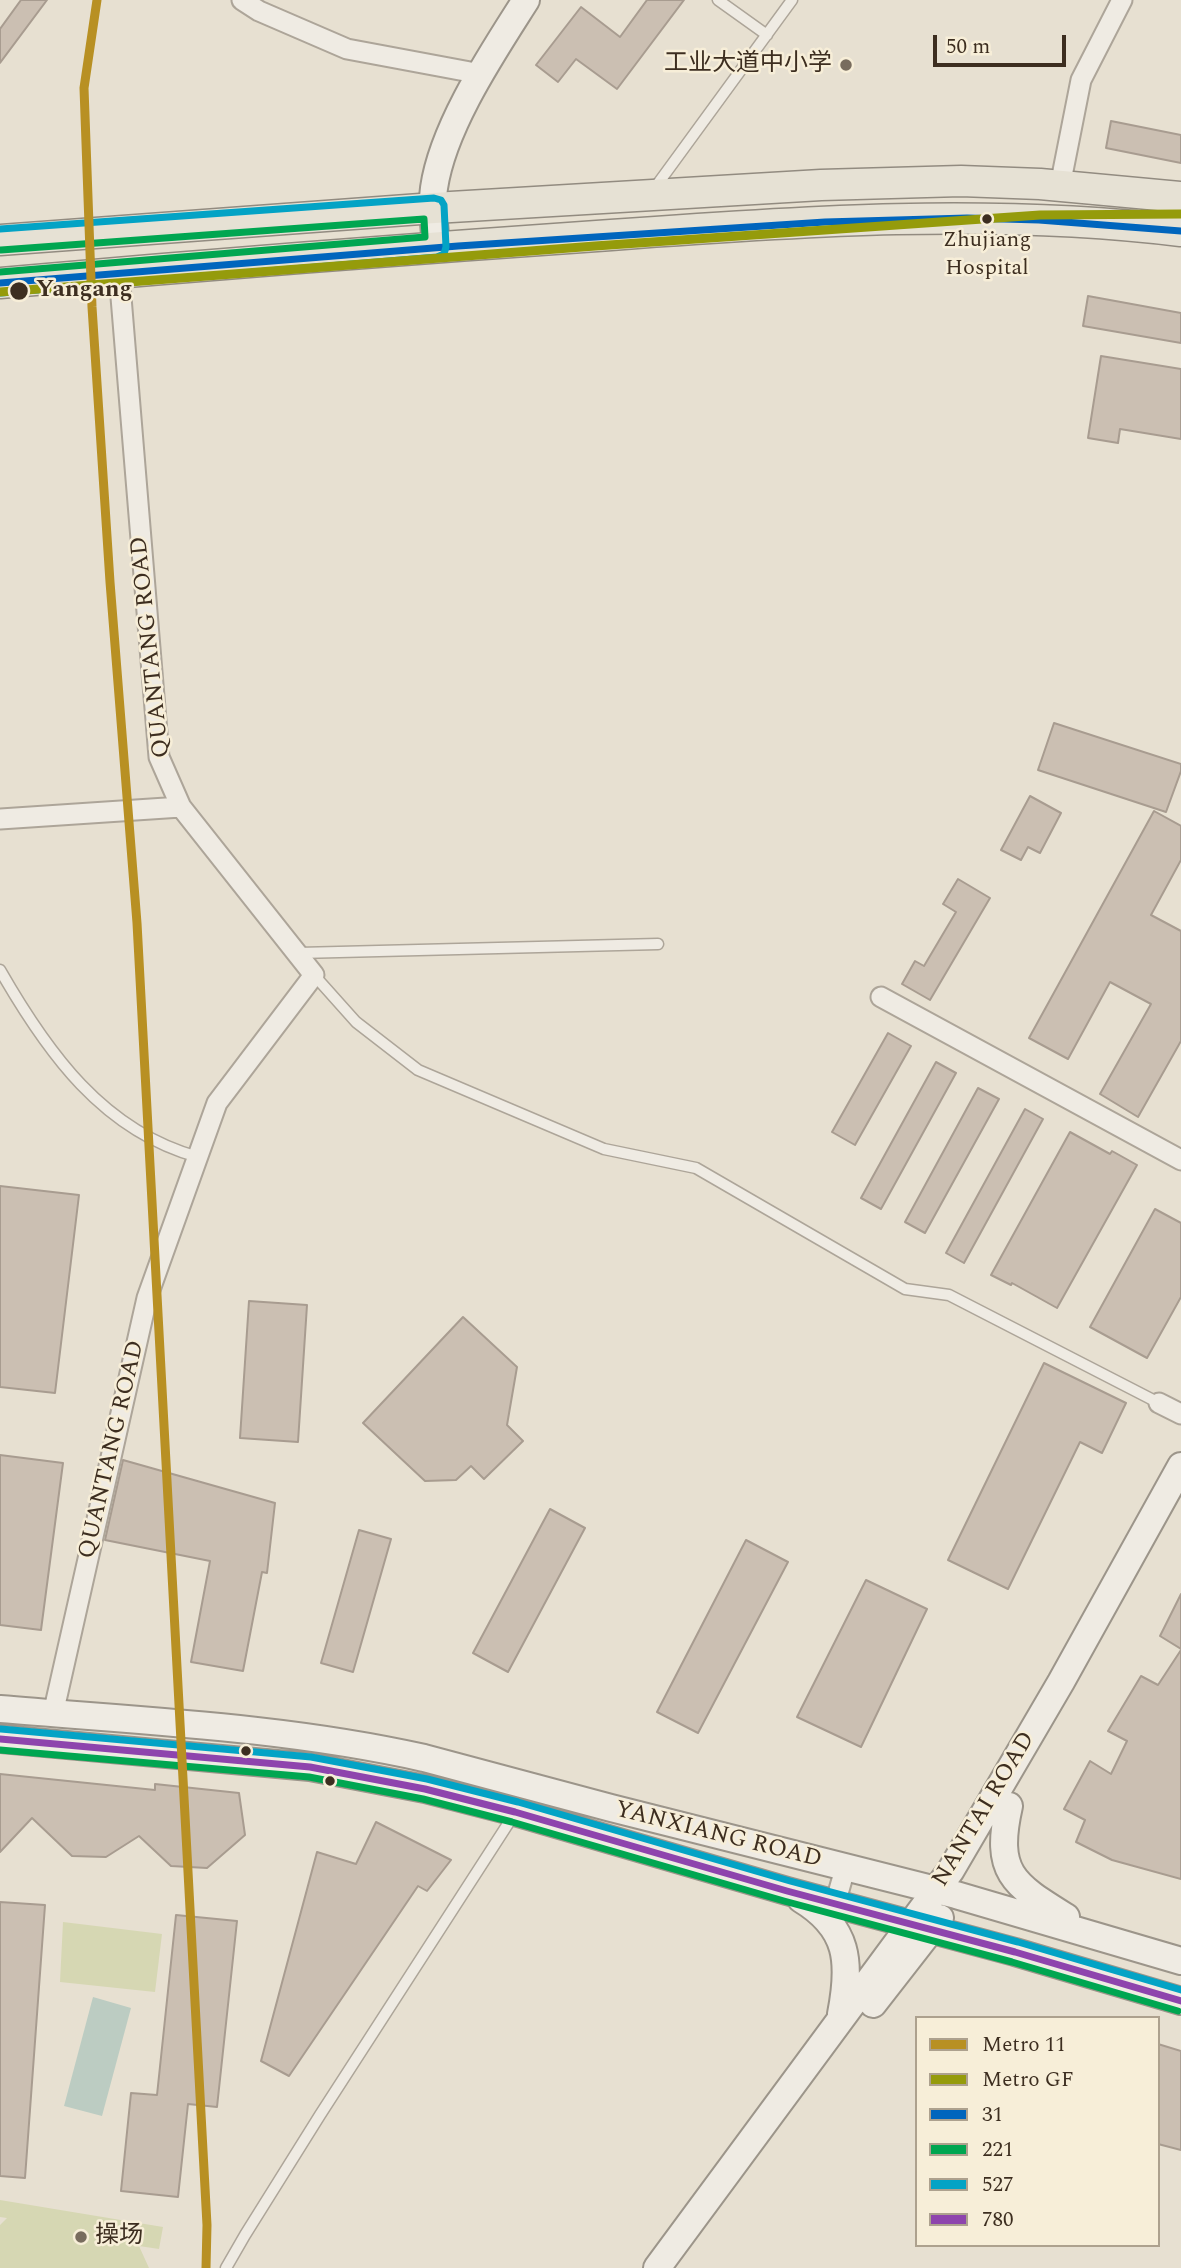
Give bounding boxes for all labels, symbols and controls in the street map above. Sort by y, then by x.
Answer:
scale bar [936,21,1069,65]
text: 50 m [946,31,990,63]
place label: 工业大道中小学 [664,51,832,79]
marker: 工业大道中小学 [838,57,854,73]
marker: Zhujiang Hospital [980,212,994,226]
place label: Zhujiang Hospital [943,229,1031,280]
place label: Yangang [36,277,133,305]
marker: Yangang [8,280,30,302]
street label: QUANTANG ROAD [126,535,178,759]
street label: QUANTANG ROAD [74,1338,152,1562]
street label: NANTAI ROAD [927,1727,1043,1893]
unlabelled marker [239,1744,253,1758]
unlabelled marker [323,1774,337,1788]
street label: YANXIANG ROAD [612,1796,824,1876]
legend [915,2016,1160,2247]
text: Metro 11 [982,2029,1066,2061]
text: Metro GF [982,2064,1074,2096]
text: 31 [982,2099,1003,2131]
text: 221 [982,2134,1014,2166]
text: 527 [982,2169,1014,2201]
text: 780 [982,2204,1014,2236]
place label: 操场 [95,2223,143,2251]
marker: 操场 [73,2229,89,2245]

